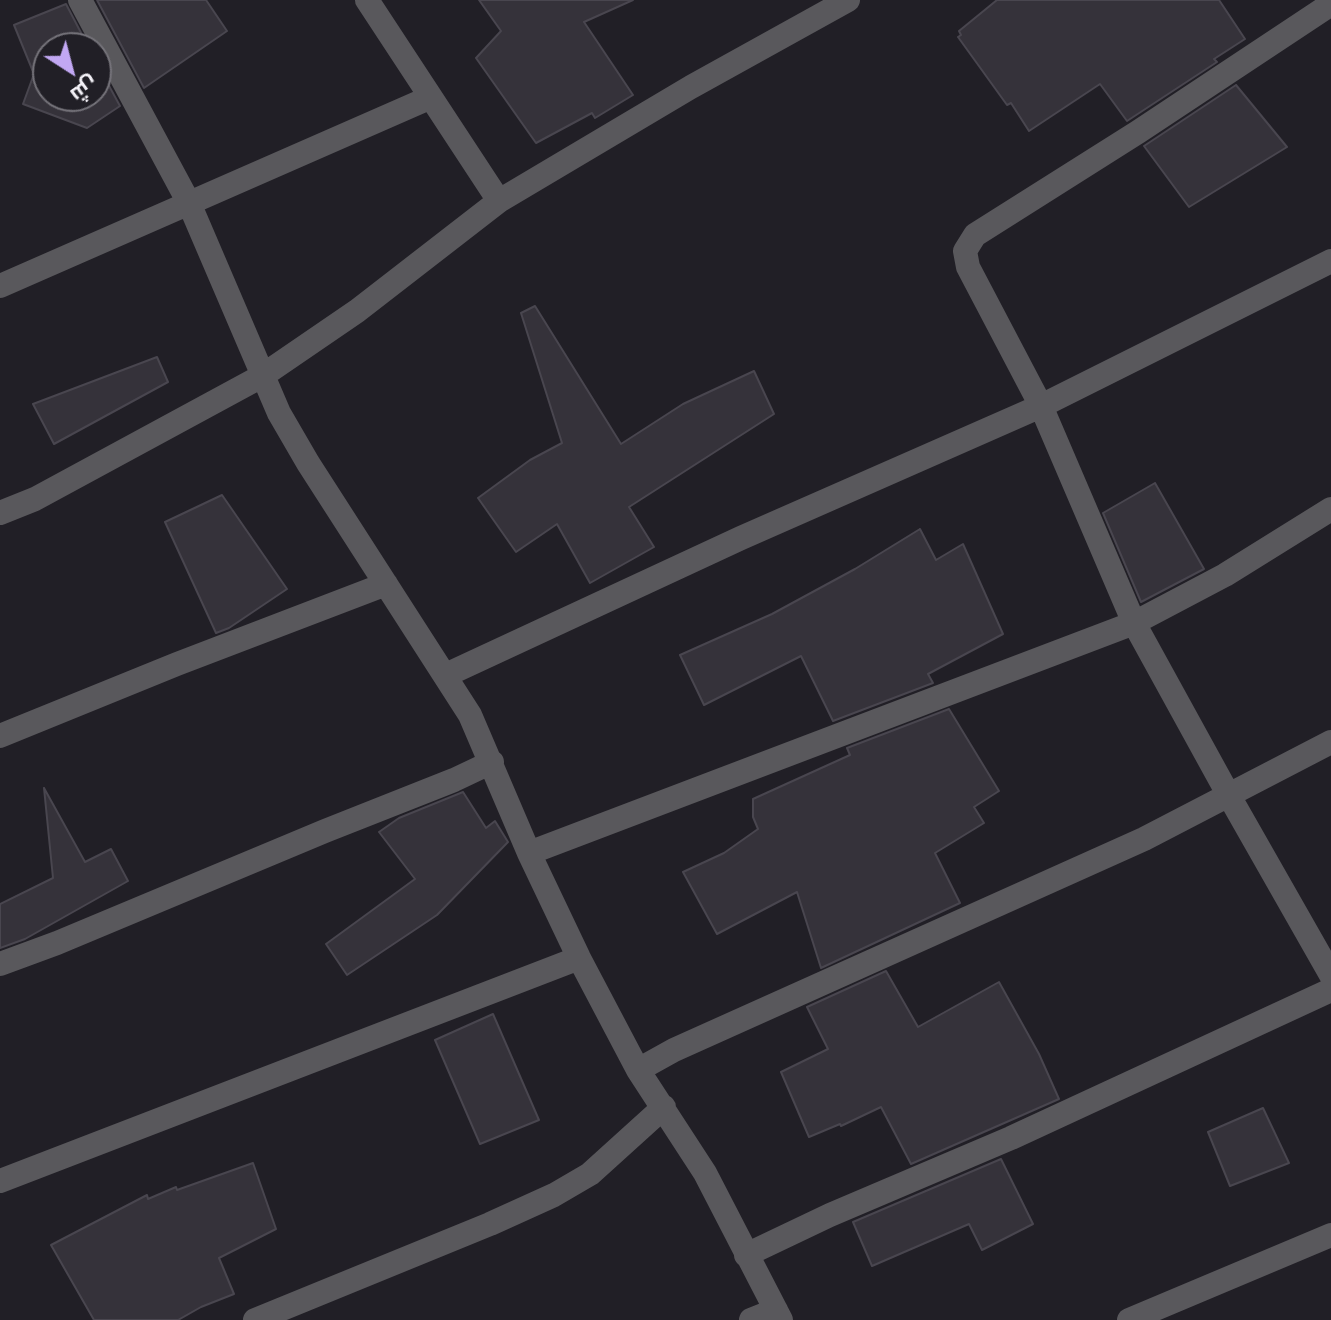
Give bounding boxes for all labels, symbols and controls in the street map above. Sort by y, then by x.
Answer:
north arrow [32,32,112,112]
text: ش [65,69,105,110]

